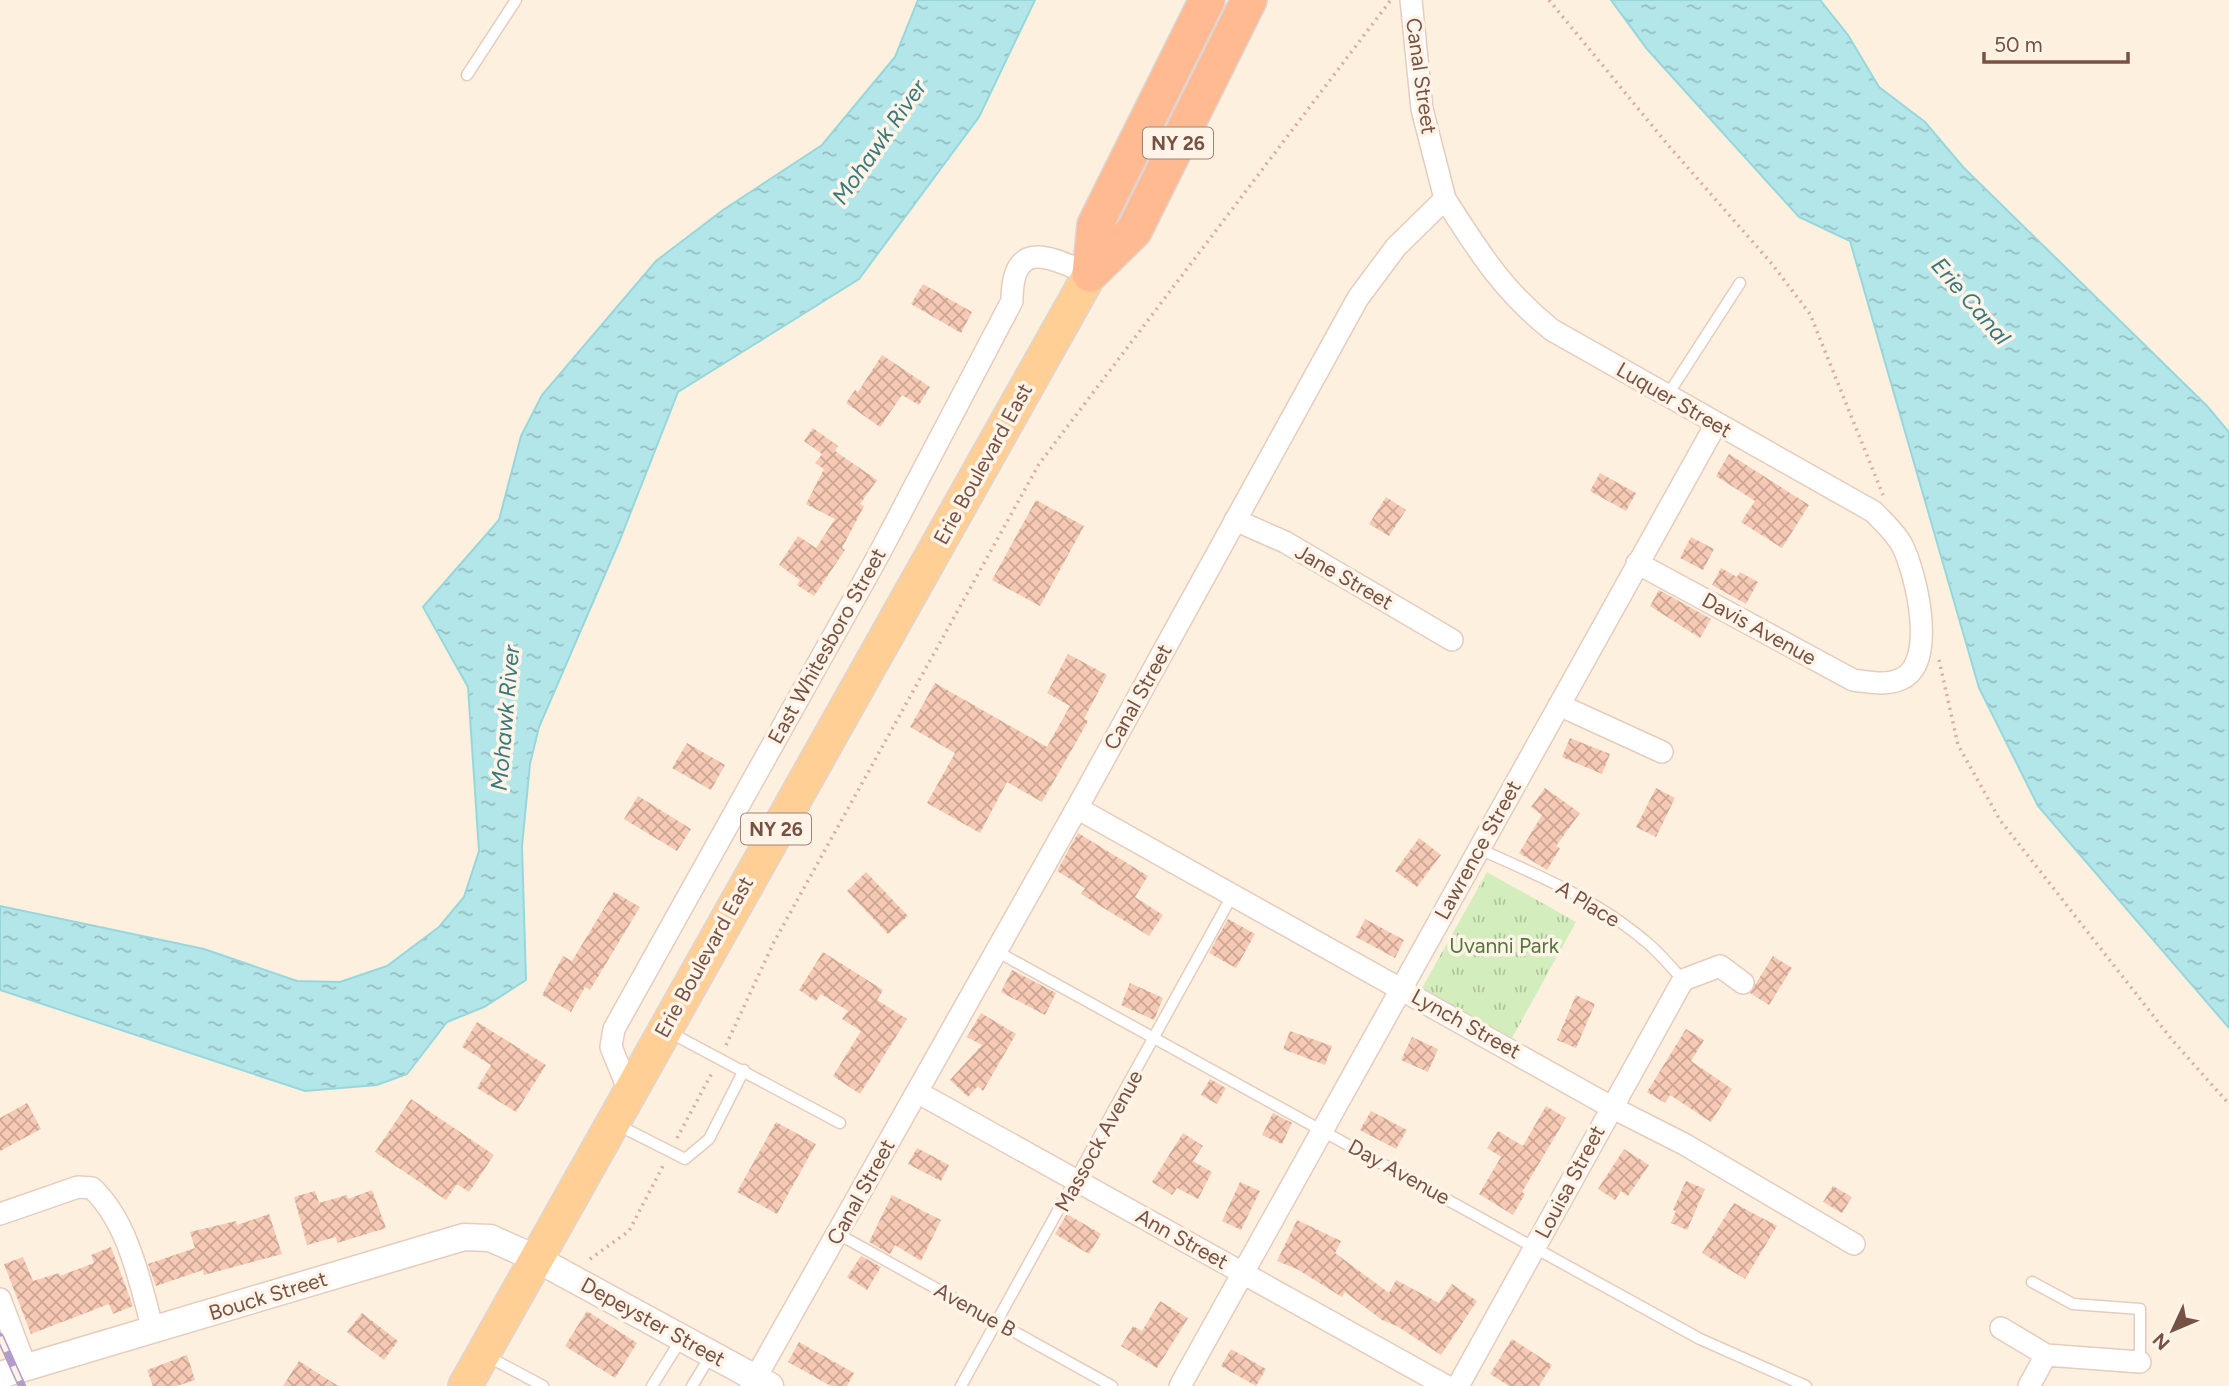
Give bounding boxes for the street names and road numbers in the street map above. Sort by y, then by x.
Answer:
street label: Canal Street [1401,16,1442,136]
road number: NY 26 [1143,127,1213,158]
street label: Luquer Street [1612,356,1736,443]
street label: Erie Boulevard East [928,379,1037,549]
street label: Jane Street [1291,539,1398,615]
street label: East Whitesboro Street [762,544,891,748]
street label: Davis Avenue [1698,587,1821,670]
street label: Canal Street [1098,640,1177,754]
street label: Lawrence Street [1429,776,1526,924]
road number: NY 26 [741,814,811,844]
street label: Erie Boulevard East [649,872,758,1042]
street label: A Place [1552,875,1625,932]
street label: Lynch Street [1407,983,1525,1064]
street label: Massock Avenue [1049,1066,1148,1216]
street label: Louisa Street [1529,1121,1610,1242]
street label: Day Avenue [1344,1133,1454,1210]
street label: Canal Street [821,1135,900,1249]
street label: Ann Street [1132,1203,1233,1274]
street label: Bouck Street [206,1266,330,1325]
street label: Depeyster Street [577,1272,730,1371]
street label: Avenue B [930,1277,1020,1342]

